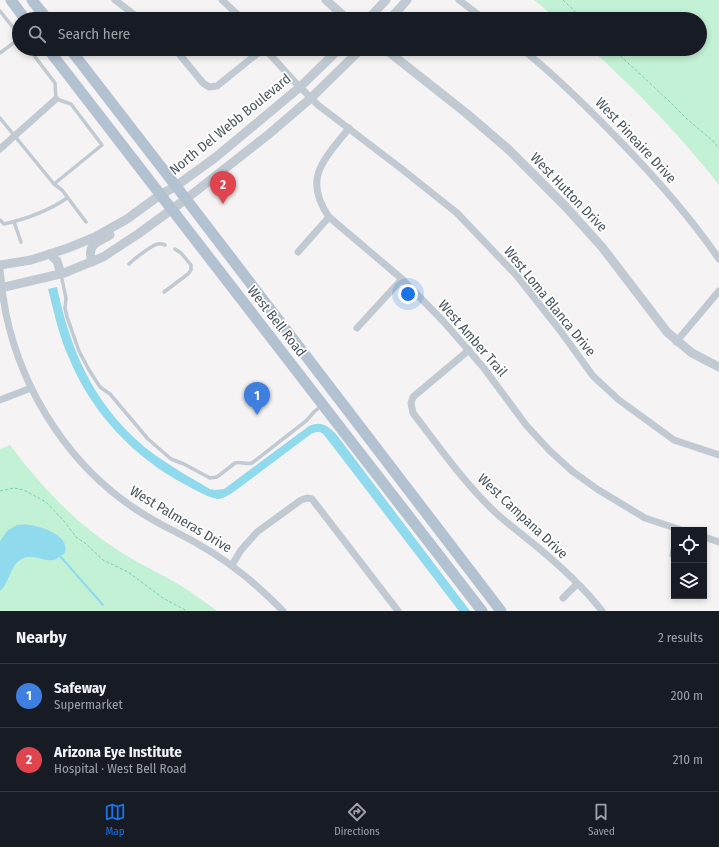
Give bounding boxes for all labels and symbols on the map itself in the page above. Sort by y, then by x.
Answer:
street label: North Del Webb Boulevard [166,70,294,179]
street label: West Pineaire Drive [592,94,680,187]
street label: West Hutton Drive [527,149,611,236]
pin: 2 [210,171,236,204]
street label: West Loma Blanca Drive [500,243,599,360]
street label: West Bell Road [244,282,310,360]
your location [398,284,418,304]
street label: West Amber Trail [435,296,511,380]
pin: 1 [244,382,270,415]
street label: West Campana Drive [474,470,571,563]
street label: West Palmeras Drive [127,482,235,557]

